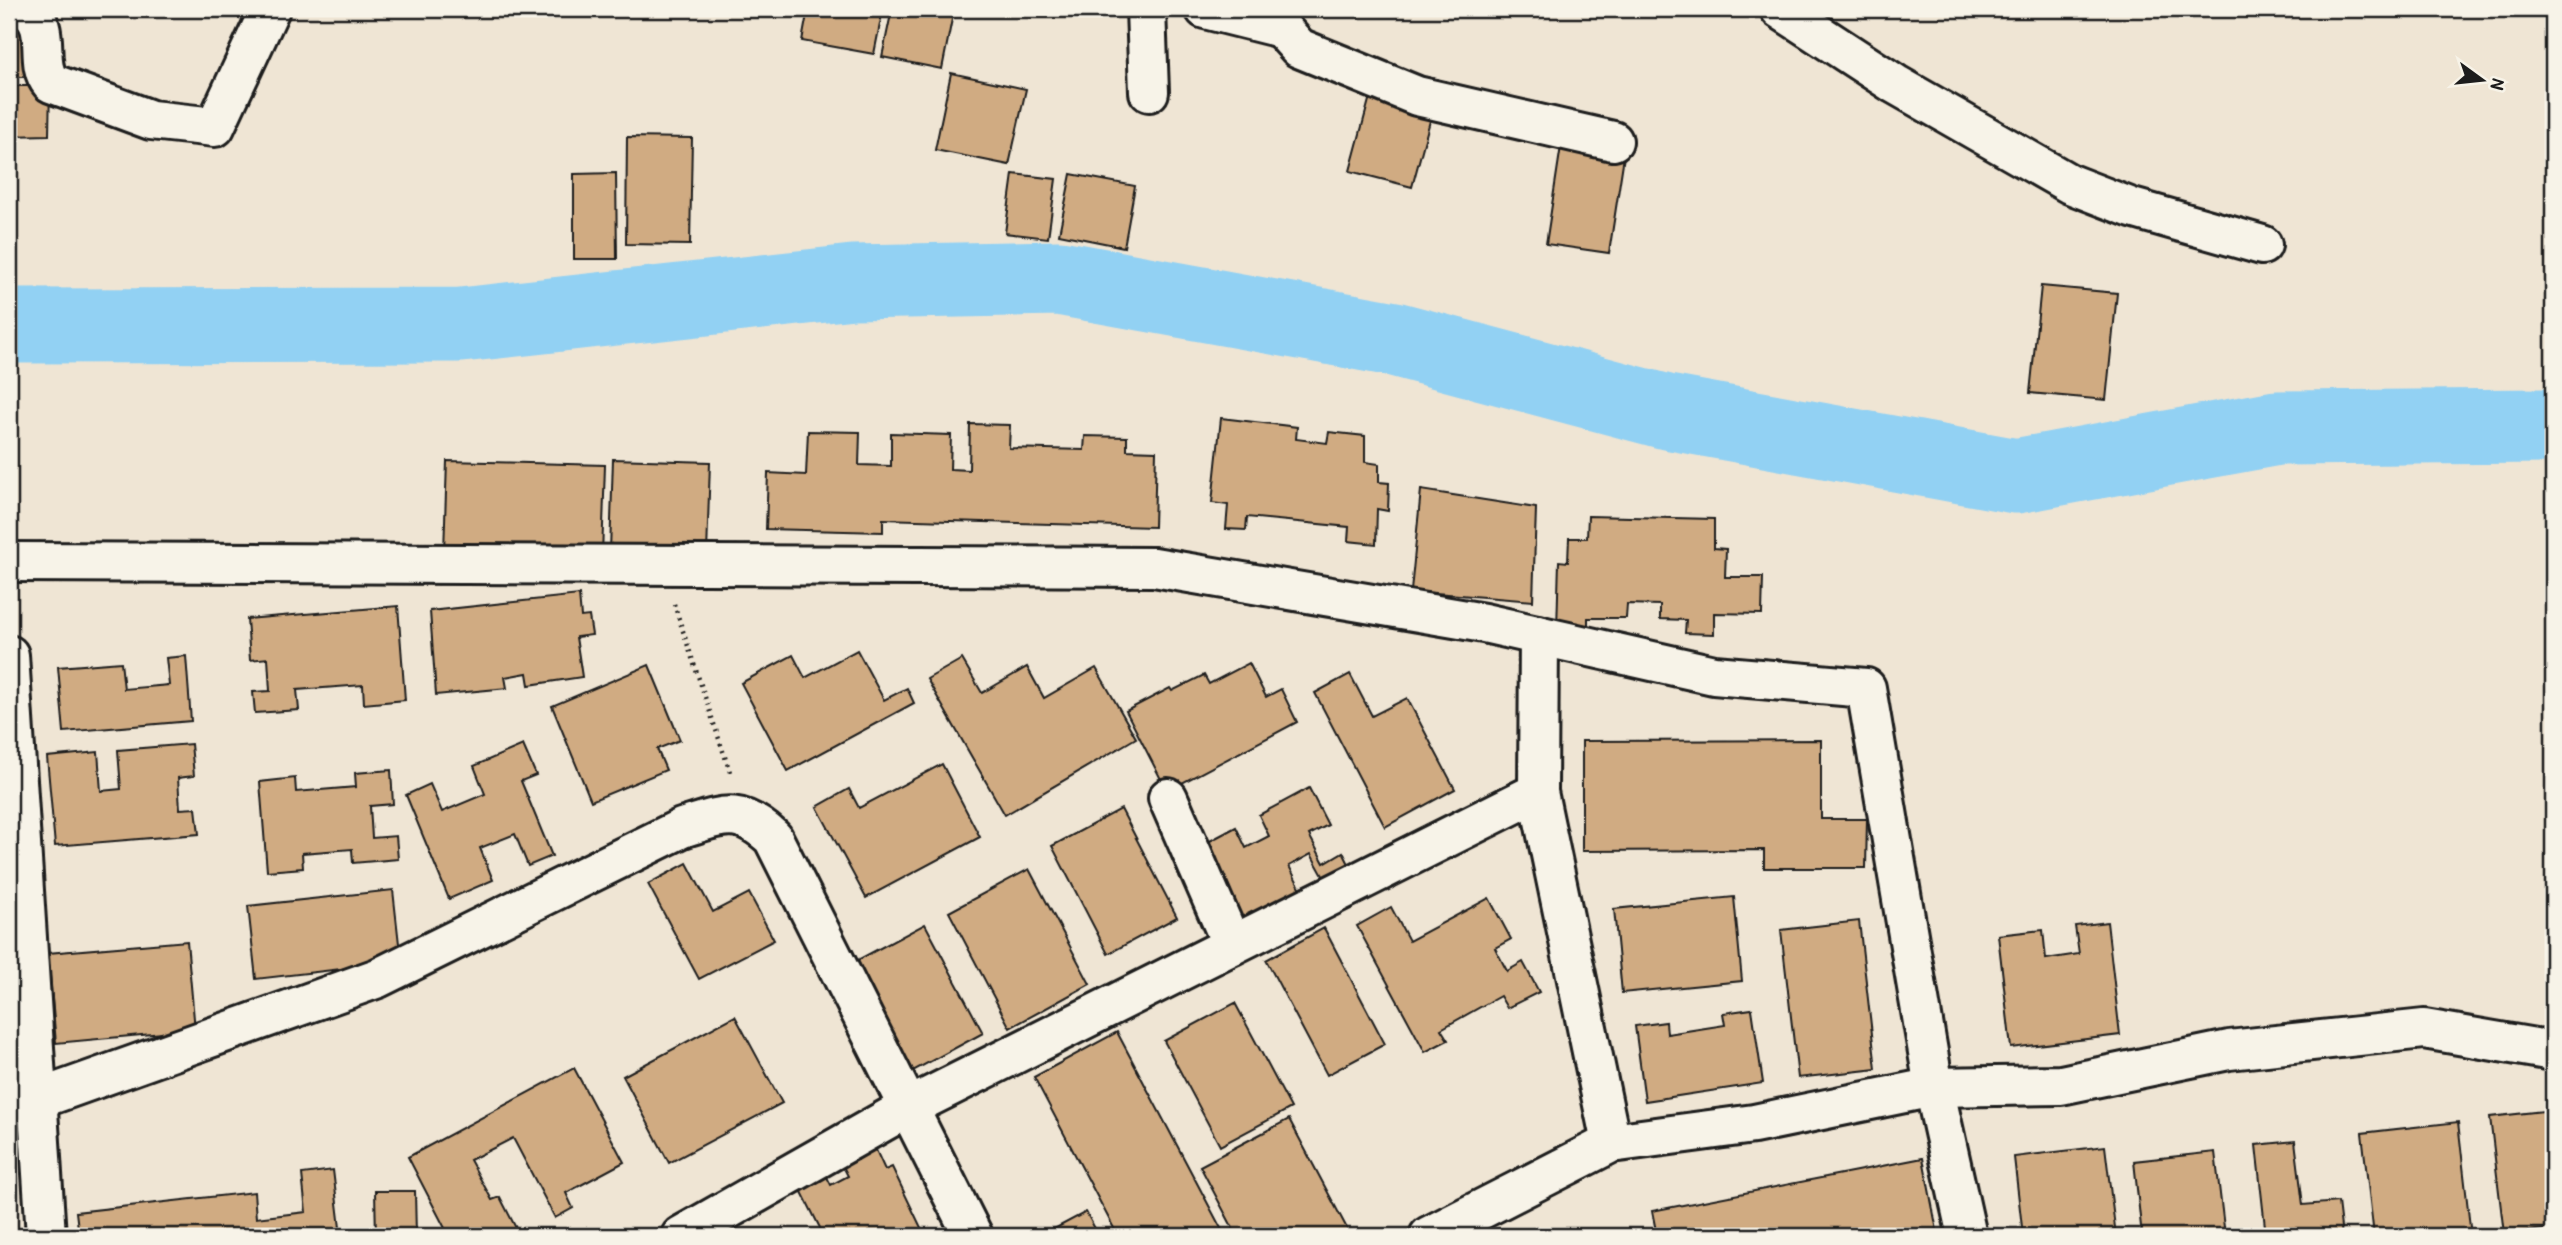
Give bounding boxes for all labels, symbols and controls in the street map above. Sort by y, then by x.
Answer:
north arrow [2446,46,2516,116]
text: N [2485,76,2512,93]

